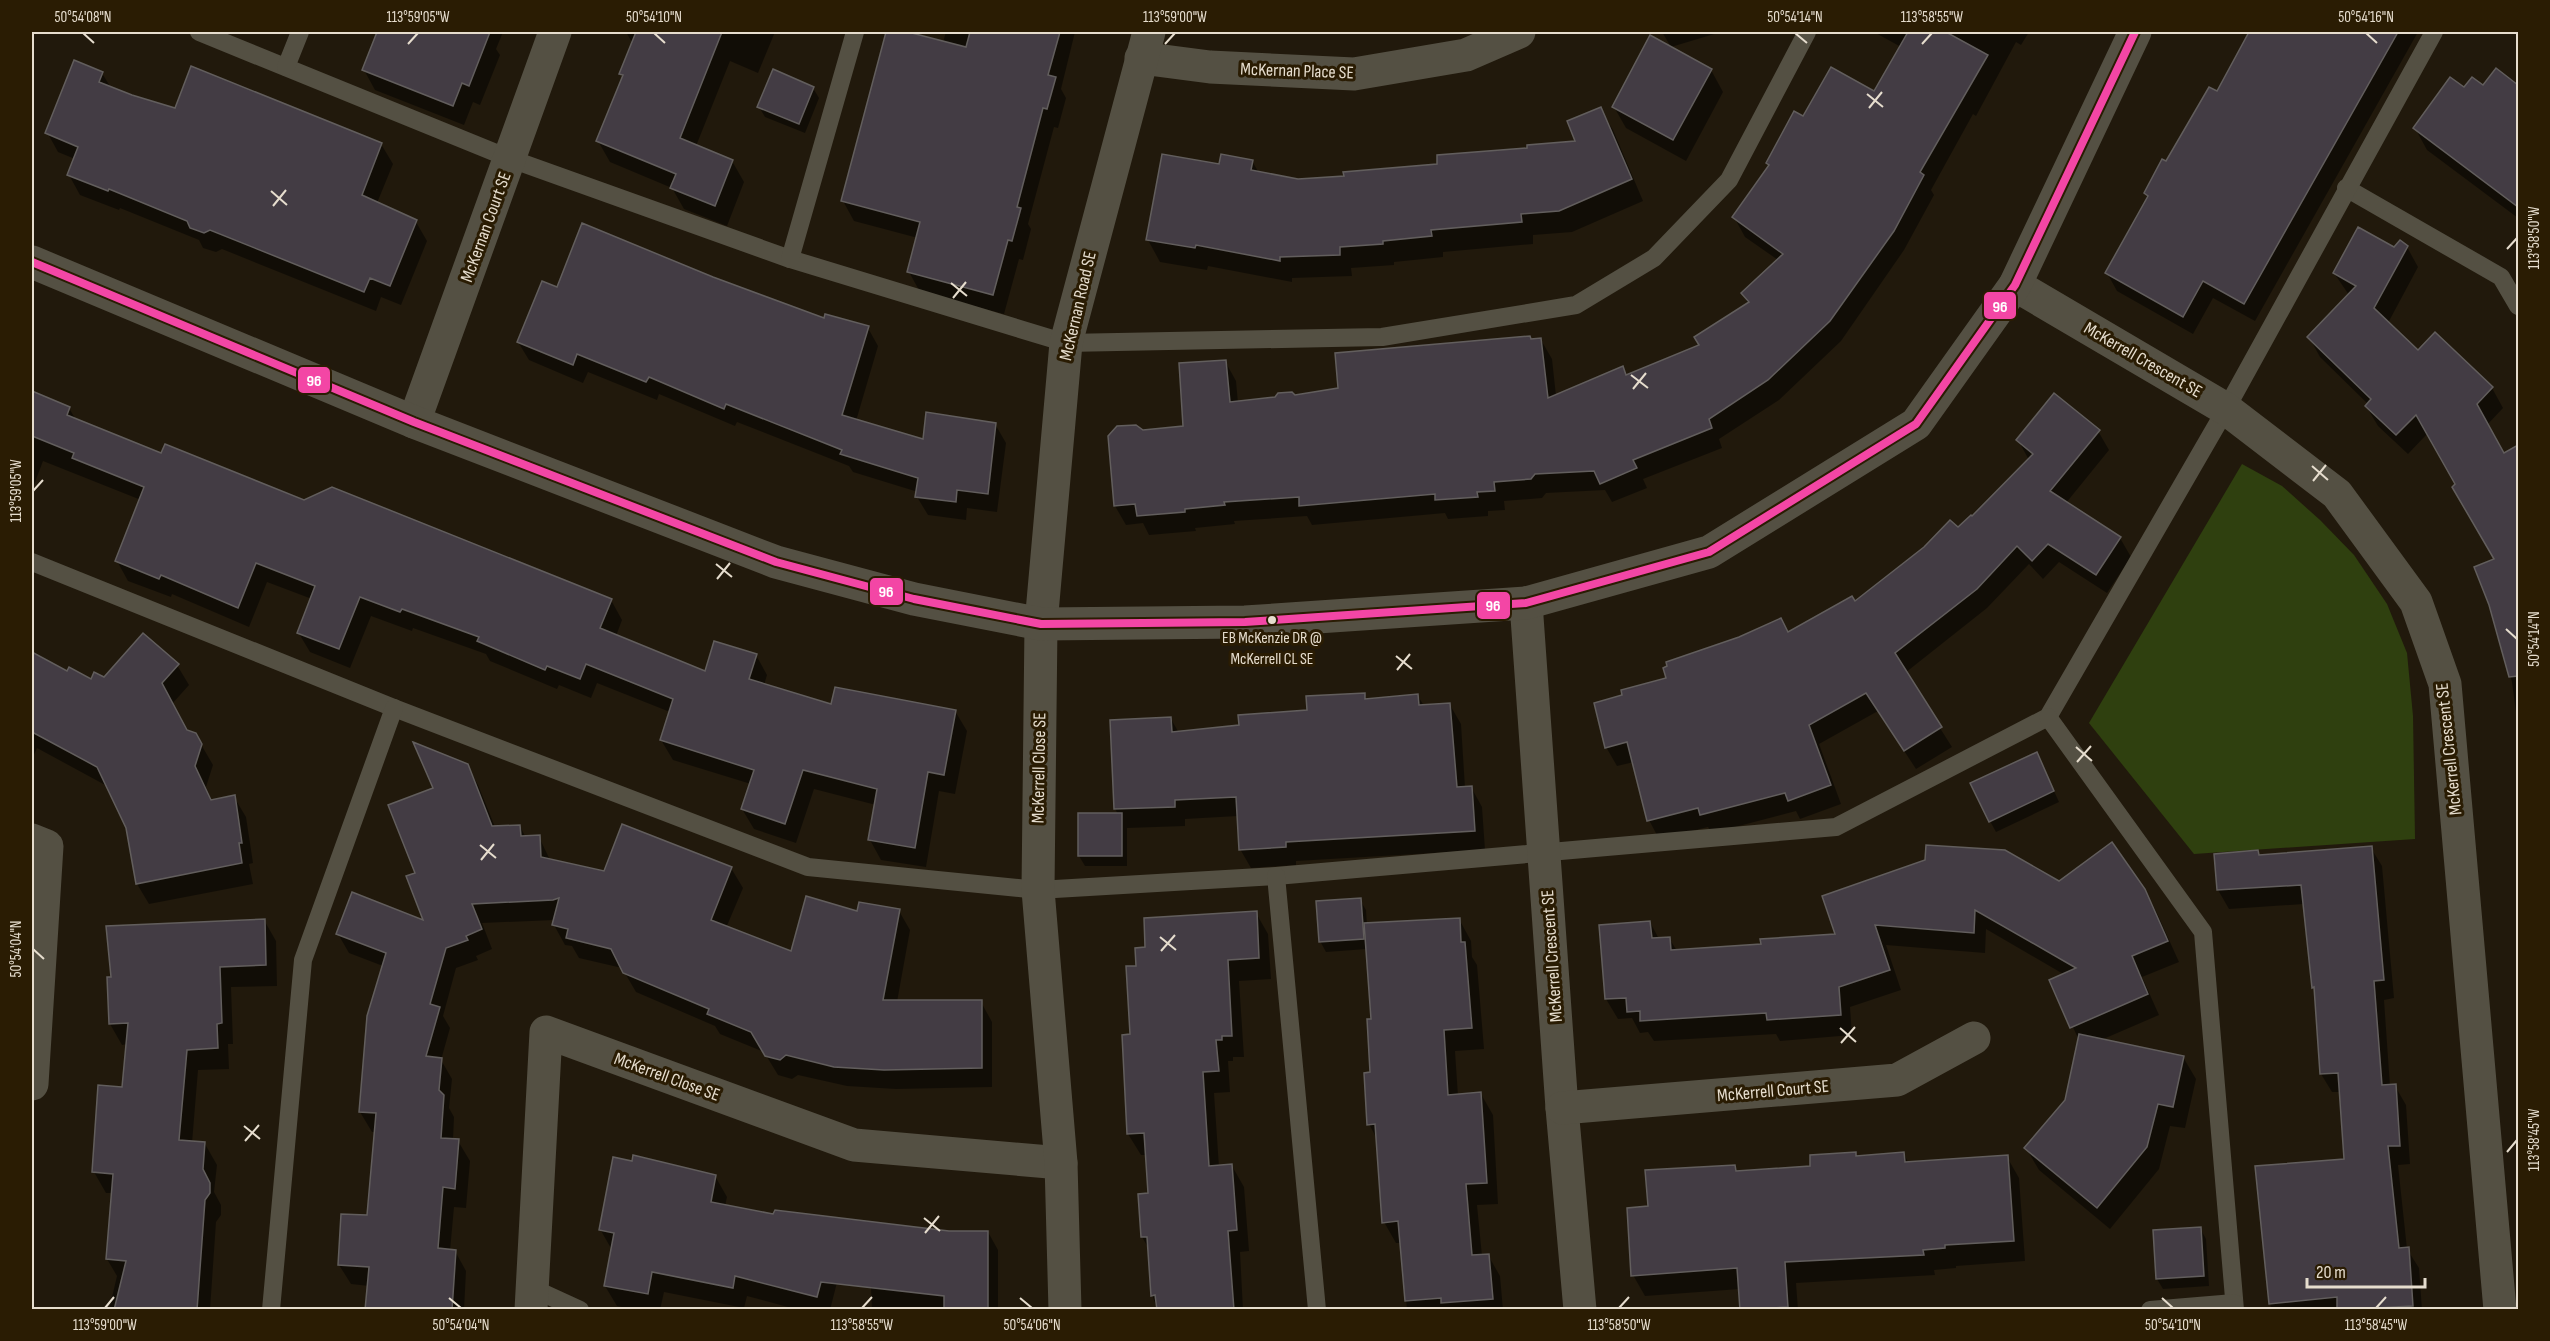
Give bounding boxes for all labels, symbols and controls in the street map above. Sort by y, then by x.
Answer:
text: 50°54'08"N [54,8,112,27]
text: 113°59'05"W [386,8,450,27]
text: 50°54'10"N [626,8,682,27]
text: 113°59'00"W [1143,8,1207,27]
text: 50°54'14"N [1767,8,1823,27]
text: 113°58'55"W [1901,8,1963,27]
text: 50°54'16"N [2338,8,2394,27]
street label: McKernan Place SE [1240,59,1354,83]
street label: McKernan Court SE [456,169,516,285]
text: 113°58'50"W [2525,206,2544,269]
street label: McKernan Road SE [1055,249,1101,363]
line badge: 96 [1983,291,2017,320]
text: 96 [1992,298,2008,317]
street label: McKerrell Crescent SE [2080,318,2206,402]
line badge: 96 [297,366,331,394]
text: 96 [306,372,322,391]
text: 113°59'05"W [7,459,26,523]
line badge: 96 [869,577,904,606]
text: 96 [878,583,894,602]
line badge: 96 [1476,591,1511,620]
text: 96 [1485,597,1501,616]
text: 50°54'14"N [2525,611,2544,667]
marker: EB McKenzie DR @ McKerrell CL SE [1266,614,1278,626]
place label: EB McKenzie DR @ McKerrell CL SE [1222,629,1322,669]
street label: McKerrell Crescent SE [2432,682,2466,816]
street label: McKerrell Close SE [1028,712,1050,824]
street label: McKerrell Crescent SE [1537,889,1567,1023]
text: 50°54'04"N [7,921,26,977]
street label: McKerrell Close SE [611,1048,723,1106]
street label: McKerrell Court SE [1716,1076,1830,1106]
text: 113°58'45"W [2525,1108,2544,1171]
scale bar [2307,1251,2426,1289]
text: 20 m [2316,1262,2346,1283]
text: 113°59'00"W [73,1316,137,1335]
text: 50°54'04"N [433,1316,489,1335]
text: 113°58'55"W [831,1316,893,1335]
text: 50°54'06"N [1003,1316,1061,1335]
text: 113°58'50"W [1588,1316,1651,1335]
text: 50°54'10"N [2145,1316,2201,1335]
text: 113°58'45"W [2345,1316,2408,1335]

